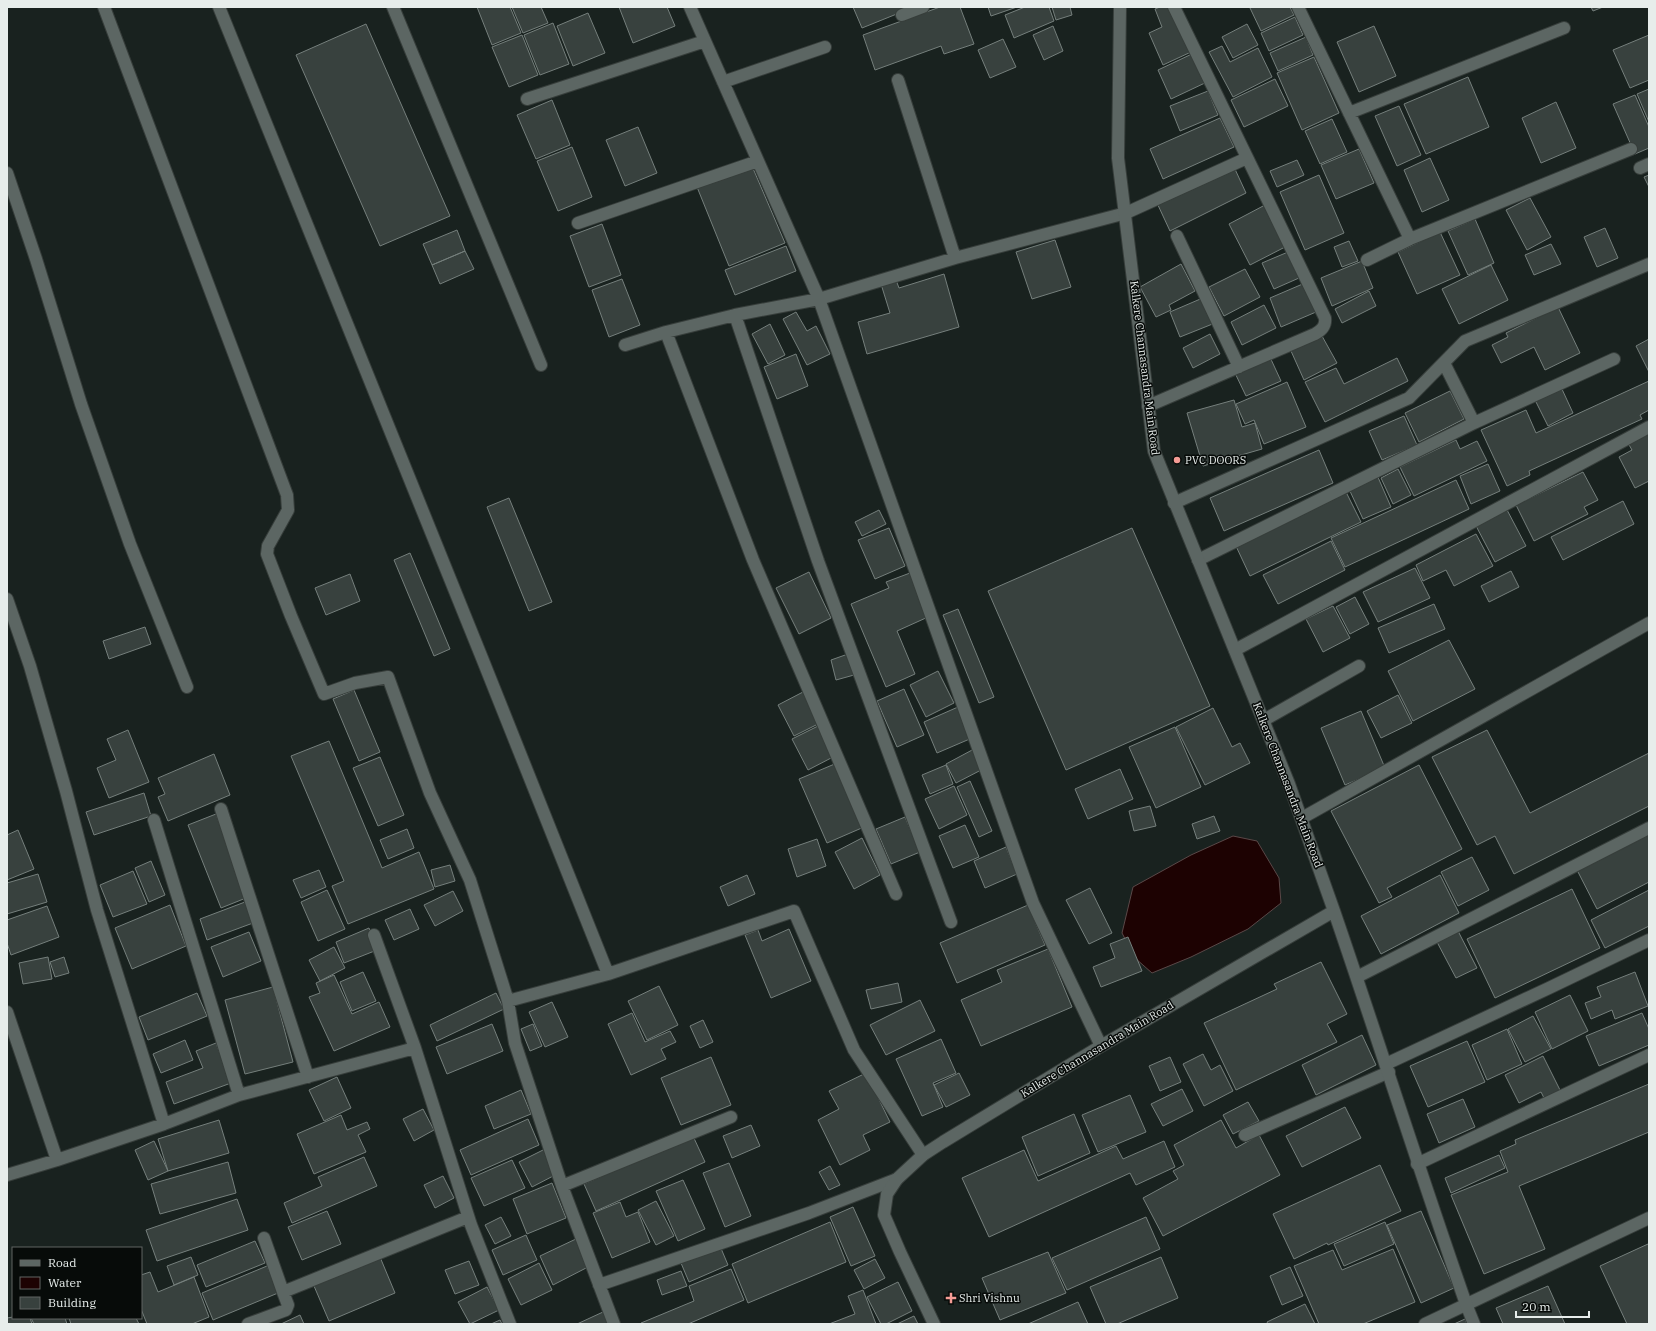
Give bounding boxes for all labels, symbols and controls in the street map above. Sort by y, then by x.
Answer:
street label: Kalkere Channasandra Main Road [1127,280,1163,456]
place label: PVC DOORS [1185,453,1246,467]
marker: PVC DOORS [1172,455,1182,465]
street label: Kalkere Channasandra Main Road [1250,700,1326,870]
street label: Kalkere Channasandra Main Road [1018,998,1176,1100]
legend [12,1247,142,1319]
text: Road [48,1255,77,1270]
text: Water [48,1275,82,1290]
place label: Shri Vishnu [959,1291,1020,1305]
marker: Shri Vishnu [946,1293,956,1303]
scale bar [1516,1293,1589,1319]
text: Building [48,1295,96,1310]
text: 20 m [1522,1299,1551,1314]

